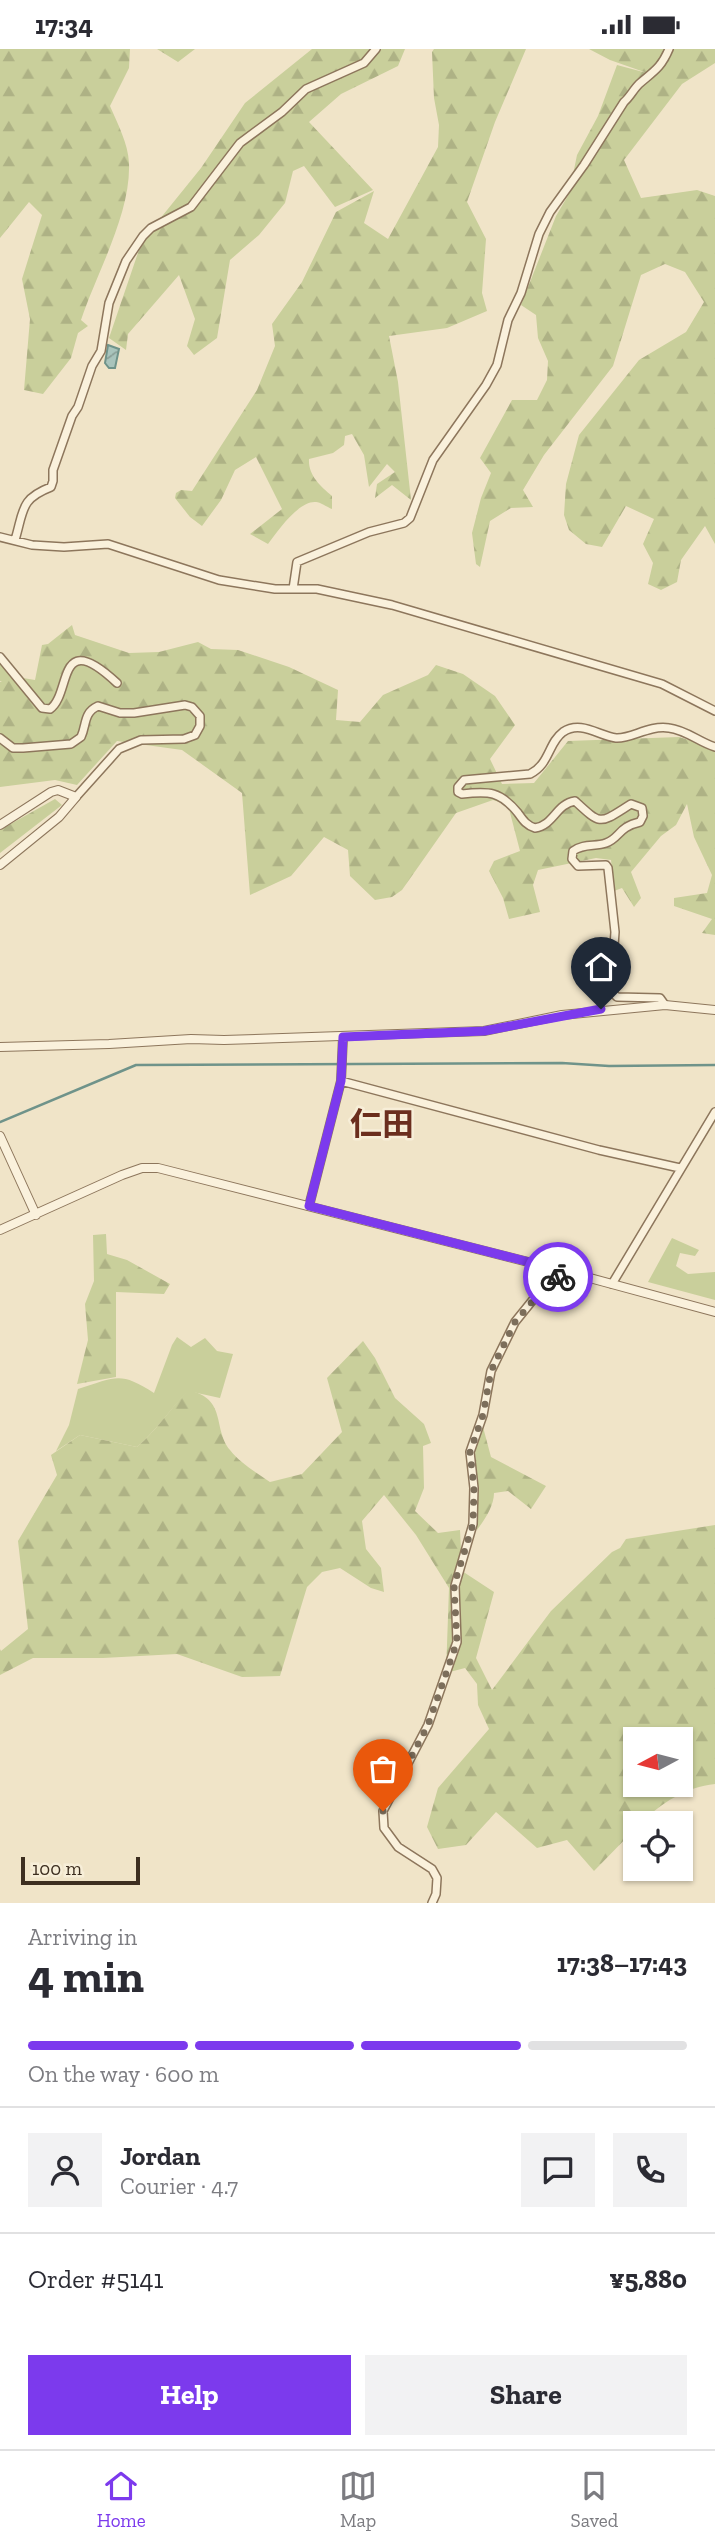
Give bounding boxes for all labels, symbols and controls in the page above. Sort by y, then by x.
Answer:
text: 17:34 [35,9,93,41]
pin [571,937,631,1009]
icon: home [582,948,620,986]
district label: 仁田 [350,1105,414,1143]
courier [523,1242,593,1312]
icon: bike [539,1258,577,1296]
north arrow [623,1727,693,1797]
map controls [623,1727,693,1881]
pin [353,1739,413,1811]
icon: bag [364,1750,402,1788]
button: locate [623,1811,693,1881]
scale bar [21,1854,140,1886]
text: 100 m [32,1857,82,1880]
text: Arriving in [28,1923,137,1951]
text: 17:38–17:43 [557,1947,687,1979]
text: 4 min [28,1949,144,2004]
text: On the way · 600 m [28,2060,219,2088]
button: person [28,2133,102,2207]
button: chat [521,2133,595,2207]
button: phone [613,2133,687,2207]
text: Jordan [120,2140,200,2172]
text: Courier · 4.7 [120,2172,238,2200]
text: Order #5141 [28,2263,164,2295]
text: ¥5,880 [609,2263,687,2295]
button: Help [28,2355,351,2435]
button: Share [365,2355,687,2435]
tab: Home [97,2467,146,2532]
tab: Map [339,2467,377,2532]
tab: Saved [571,2467,618,2532]

